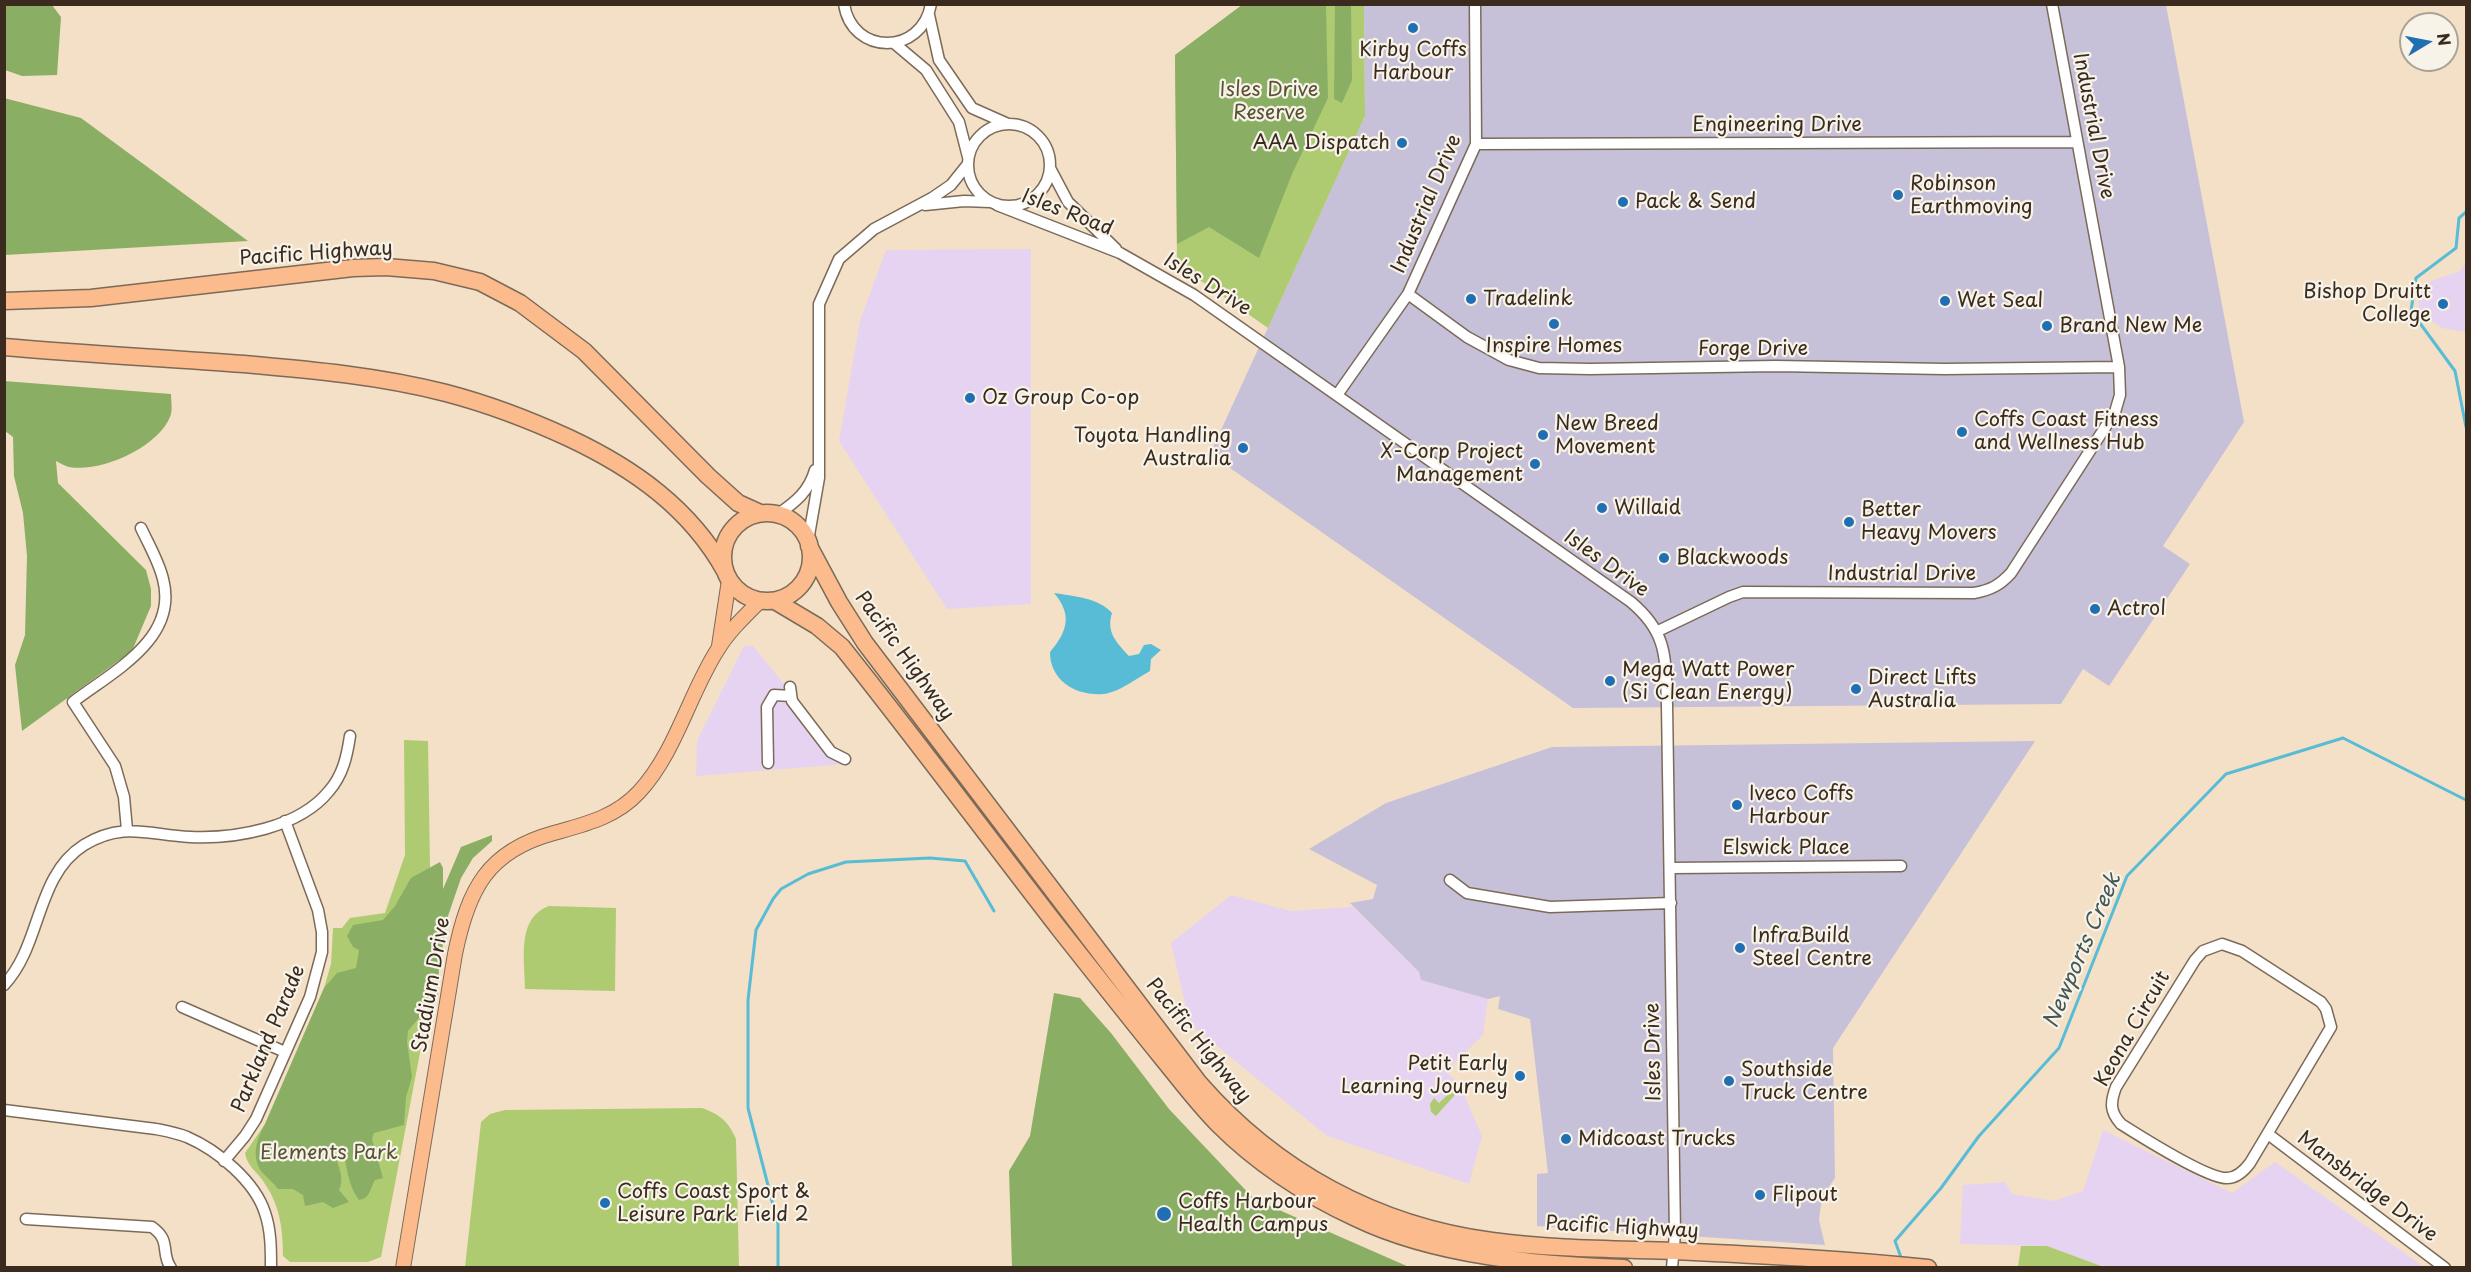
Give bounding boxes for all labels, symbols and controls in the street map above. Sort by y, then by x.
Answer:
north arrow [2399,12,2459,72]
marker: Kirby Coffs Harbour [1406,21,1420,35]
text: N [2432,31,2458,48]
place label: Kirby Coffs Harbour [1359,38,1467,85]
street label: Industrial Drive [2067,51,2119,201]
park label: Isles Drive Reserve [1220,78,1318,125]
street label: Engineering Drive [1692,113,1862,137]
place label: AAA Dispatch [1253,131,1390,155]
street label: Industrial Drive [1387,131,1467,277]
marker: AAA Dispatch [1395,136,1409,150]
place label: Robinson Earthmoving [1910,172,2033,219]
street label: Isles Road [1018,185,1116,241]
marker: Robinson Earthmoving [1891,188,1905,202]
place label: Pack & Send [1635,190,1756,214]
marker: Pack & Send [1616,195,1630,209]
street label: Pacific Highway [239,237,393,271]
street label: Isles Drive [1159,249,1255,321]
place label: Bishop Druitt College [2303,280,2431,327]
place label: Tradelink [1483,287,1573,311]
place label: Wet Seal [1957,289,2043,313]
marker: Tradelink [1464,292,1478,306]
marker: Wet Seal [1938,294,1952,308]
marker: Bishop Druitt College [2436,297,2450,311]
place label: Brand New Me [2059,314,2202,338]
marker: Inspire Homes [1547,317,1561,331]
marker: Brand New Me [2040,319,2054,333]
place label: Inspire Homes [1486,334,1622,358]
street label: Forge Drive [1698,337,1808,361]
place label: Oz Group Co-op [982,386,1139,410]
marker: Oz Group Co-op [963,391,977,405]
place label: Coffs Coast Fitness and Wellness Hub [1974,408,2158,455]
place label: New Breed Movement [1555,412,1659,459]
place label: Toyota Handling Australia [1074,424,1231,471]
marker: Coffs Coast Fitness and Wellness Hub [1955,425,1969,439]
marker: New Breed Movement [1536,428,1550,442]
place label: X-Corp Project Management [1380,440,1523,487]
marker: Toyota Handling Australia [1236,441,1250,455]
marker: X-Corp Project Management [1528,457,1542,471]
place label: Willaid [1614,496,1681,520]
place label: Better Heavy Movers [1861,498,1997,545]
marker: Willaid [1595,501,1609,515]
marker: Better Heavy Movers [1842,515,1856,529]
street label: Isles Drive [1559,525,1653,603]
place label: Blackwoods [1676,546,1788,570]
marker: Blackwoods [1657,551,1671,565]
street label: Industrial Drive [1828,562,1976,586]
street label: Pacific Highway [849,587,959,725]
place label: Actrol [2107,597,2166,621]
marker: Actrol [2088,602,2102,616]
place label: Mega Watt Power (Si Clean Energy) [1622,658,1794,705]
place label: Direct Lifts Australia [1868,666,1976,713]
marker: Mega Watt Power (Si Clean Energy) [1603,674,1617,688]
marker: Direct Lifts Australia [1849,682,1863,696]
place label: Iveco Coffs Harbour [1749,782,1854,829]
marker: Iveco Coffs Harbour [1730,798,1744,812]
street label: Elswick Place [1722,836,1850,860]
water label: Newports Creek [2039,870,2127,1032]
street label: Stadium Drive [408,915,456,1055]
place label: InfraBuild Steel Centre [1752,924,1872,971]
marker: InfraBuild Steel Centre [1733,941,1747,955]
street label: Parkland Parade [227,962,311,1116]
street label: Keona Circuit [2090,967,2176,1091]
street label: Pacific Highway [1140,974,1256,1108]
street label: Isles Drive [1641,1002,1667,1102]
place label: Petit Early Learning Journey [1341,1052,1508,1099]
place label: Southside Truck Centre [1741,1058,1868,1105]
marker: Petit Early Learning Journey [1513,1069,1527,1083]
marker: Southside Truck Centre [1722,1074,1736,1088]
place label: Midcoast Trucks [1578,1127,1735,1151]
street label: Mansbridge Drive [2292,1127,2442,1247]
marker: Midcoast Trucks [1559,1132,1573,1146]
park label: Elements Park [260,1141,398,1165]
place label: Coffs Coast Sport & Leisure Park Field 2 [617,1180,810,1227]
place label: Flipout [1772,1183,1838,1207]
marker: Flipout [1753,1188,1767,1202]
place label: Coffs Harbour Health Campus [1178,1190,1328,1237]
marker: Coffs Coast Sport & Leisure Park Field 2 [598,1196,612,1210]
marker: Coffs Harbour Health Campus [1155,1205,1173,1223]
street label: Pacific Highway [1545,1212,1699,1244]

